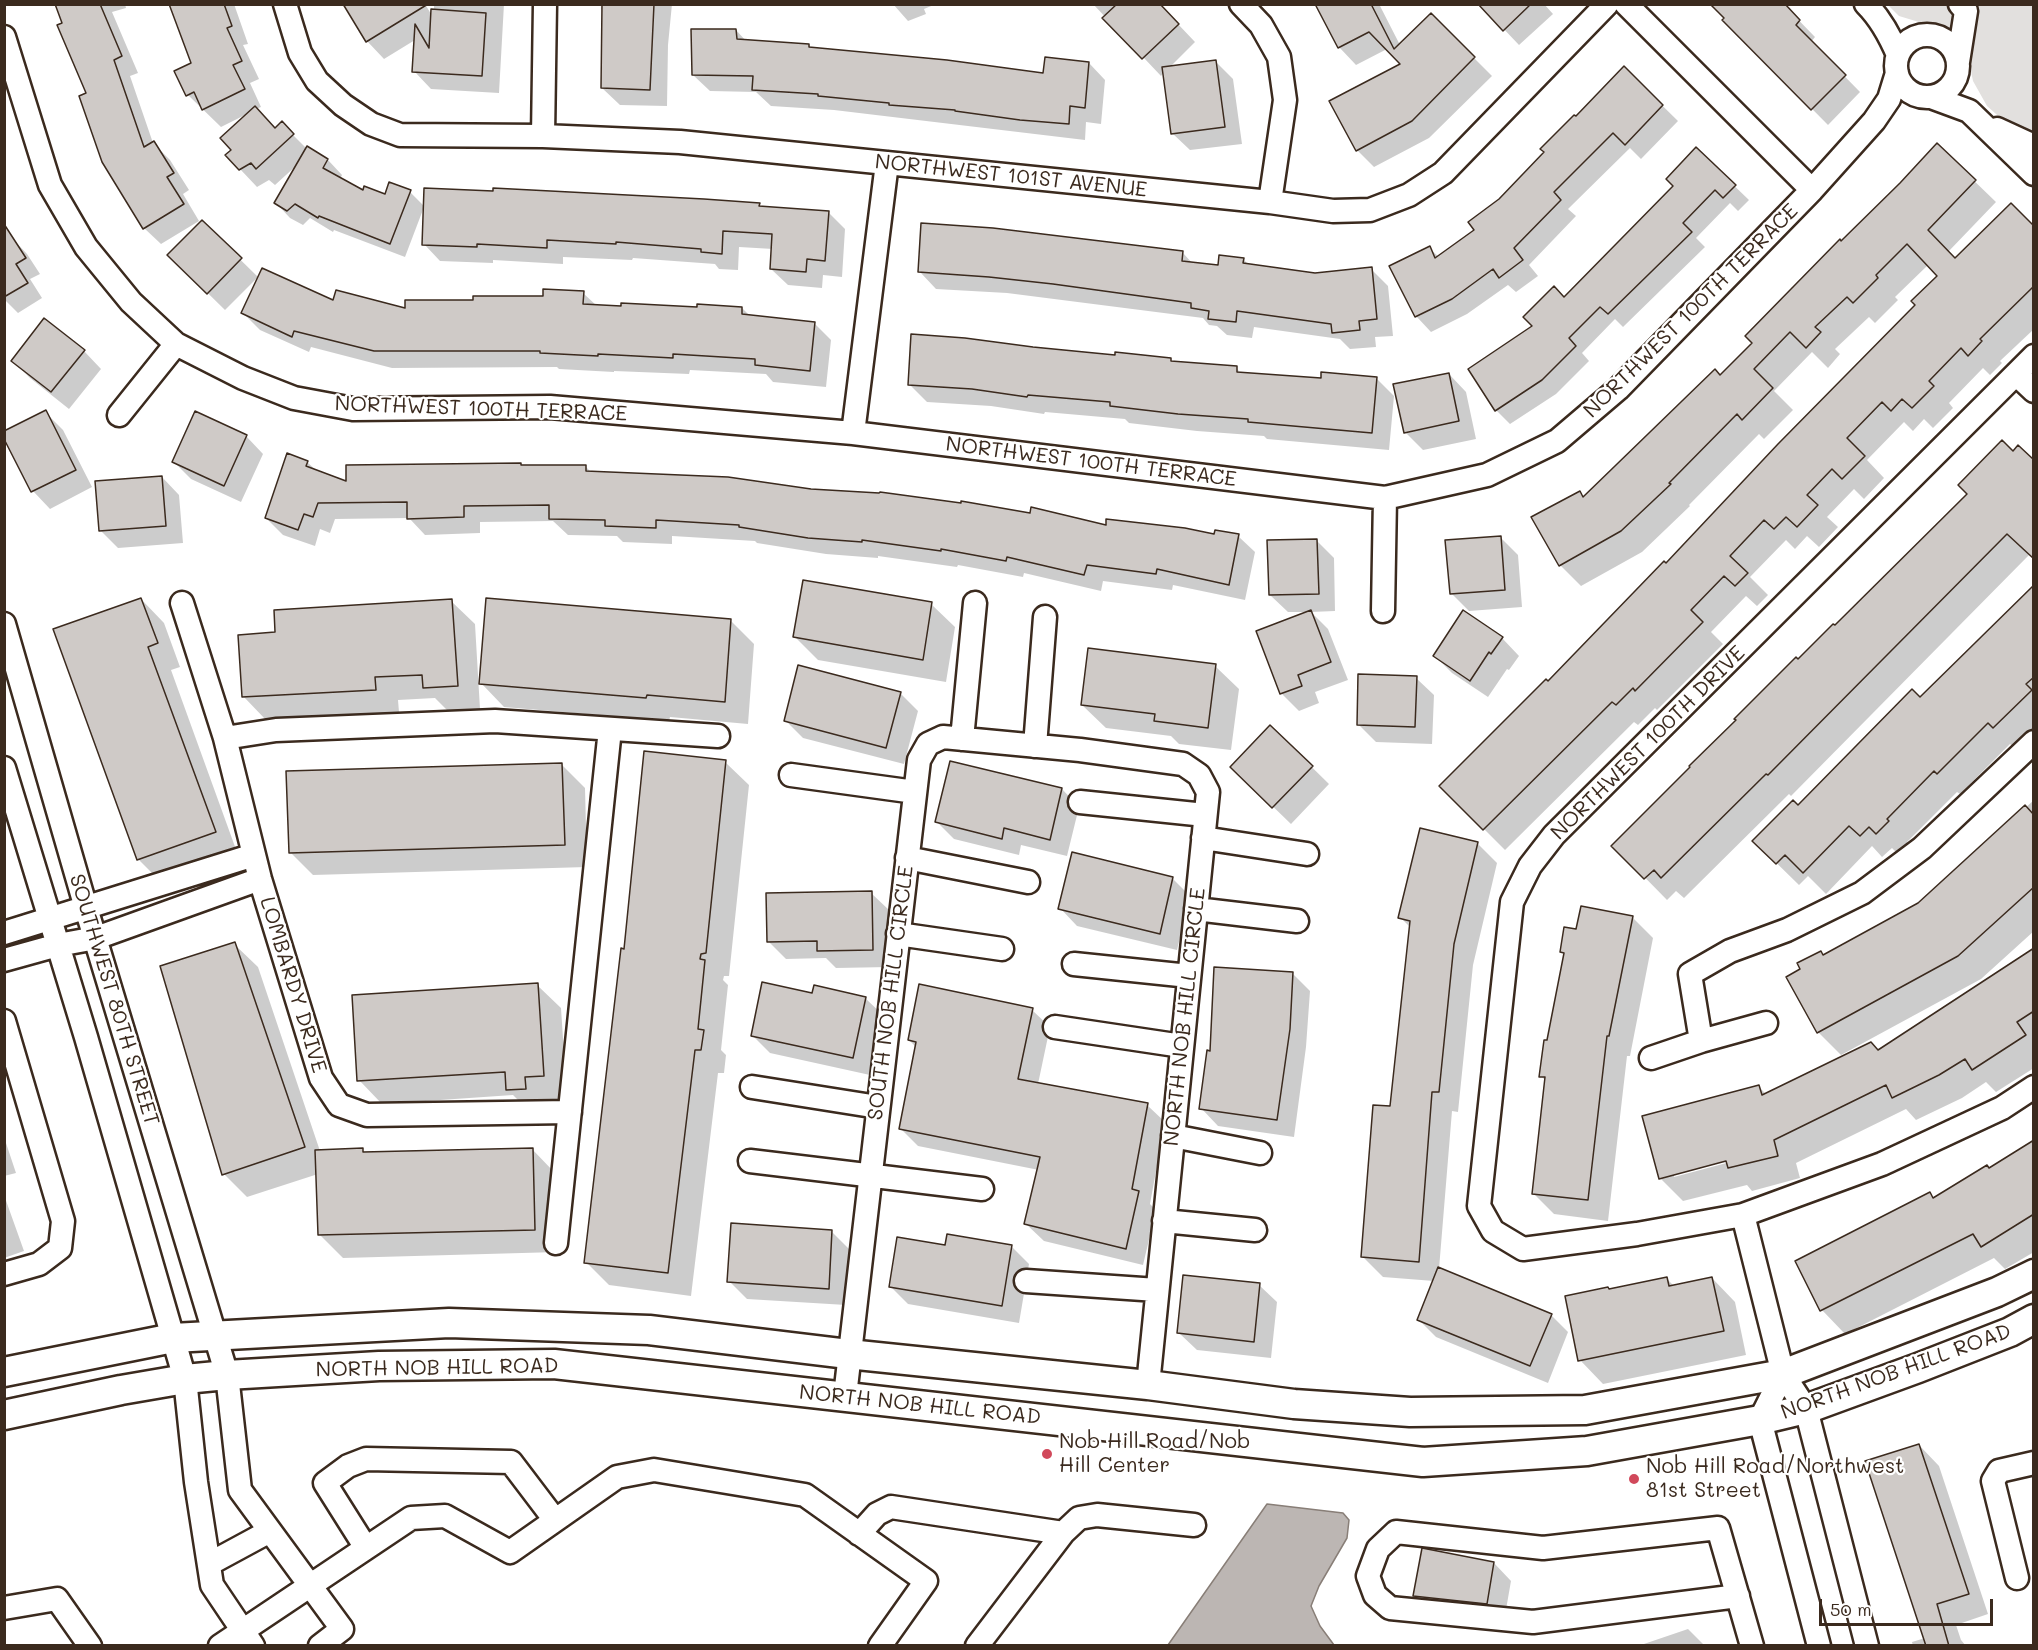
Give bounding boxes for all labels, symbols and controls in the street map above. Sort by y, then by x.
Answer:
street label: NORTHWEST 101ST AVENUE [874,149,1148,203]
street label: NORTHWEST 100TH TERRACE [1579,199,1803,423]
street label: NORTHWEST 100TH TERRACE [334,391,628,427]
street label: NORTHWEST 100TH TERRACE [944,432,1238,492]
street label: NORTHWEST 100TH DRIVE [1546,641,1750,845]
street label: SOUTH NOB HILL CIRCLE [863,864,919,1122]
street label: SOUTHWEST 80TH STREET [64,871,164,1129]
street label: NORTH NOB HILL CIRCLE [1159,887,1211,1147]
street label: LOMBARDY DRIVE [254,894,332,1076]
street label: NORTH NOB HILL ROAD [1778,1319,2014,1425]
street label: NORTH NOB HILL ROAD [315,1353,559,1383]
street label: NORTH NOB HILL ROAD [798,1380,1042,1430]
place label: Nob Hill Road/Nob Hill Center [1059,1429,1250,1479]
marker: Nob Hill Road/Nob Hill Center [1040,1447,1054,1461]
place label: Nob Hill Road/Northwest 81st Street [1646,1454,1904,1504]
marker: Nob Hill Road/Northwest 81st Street [1627,1472,1641,1486]
scale bar [1822,1587,1996,1625]
text: 50 m [1830,1597,1872,1621]

